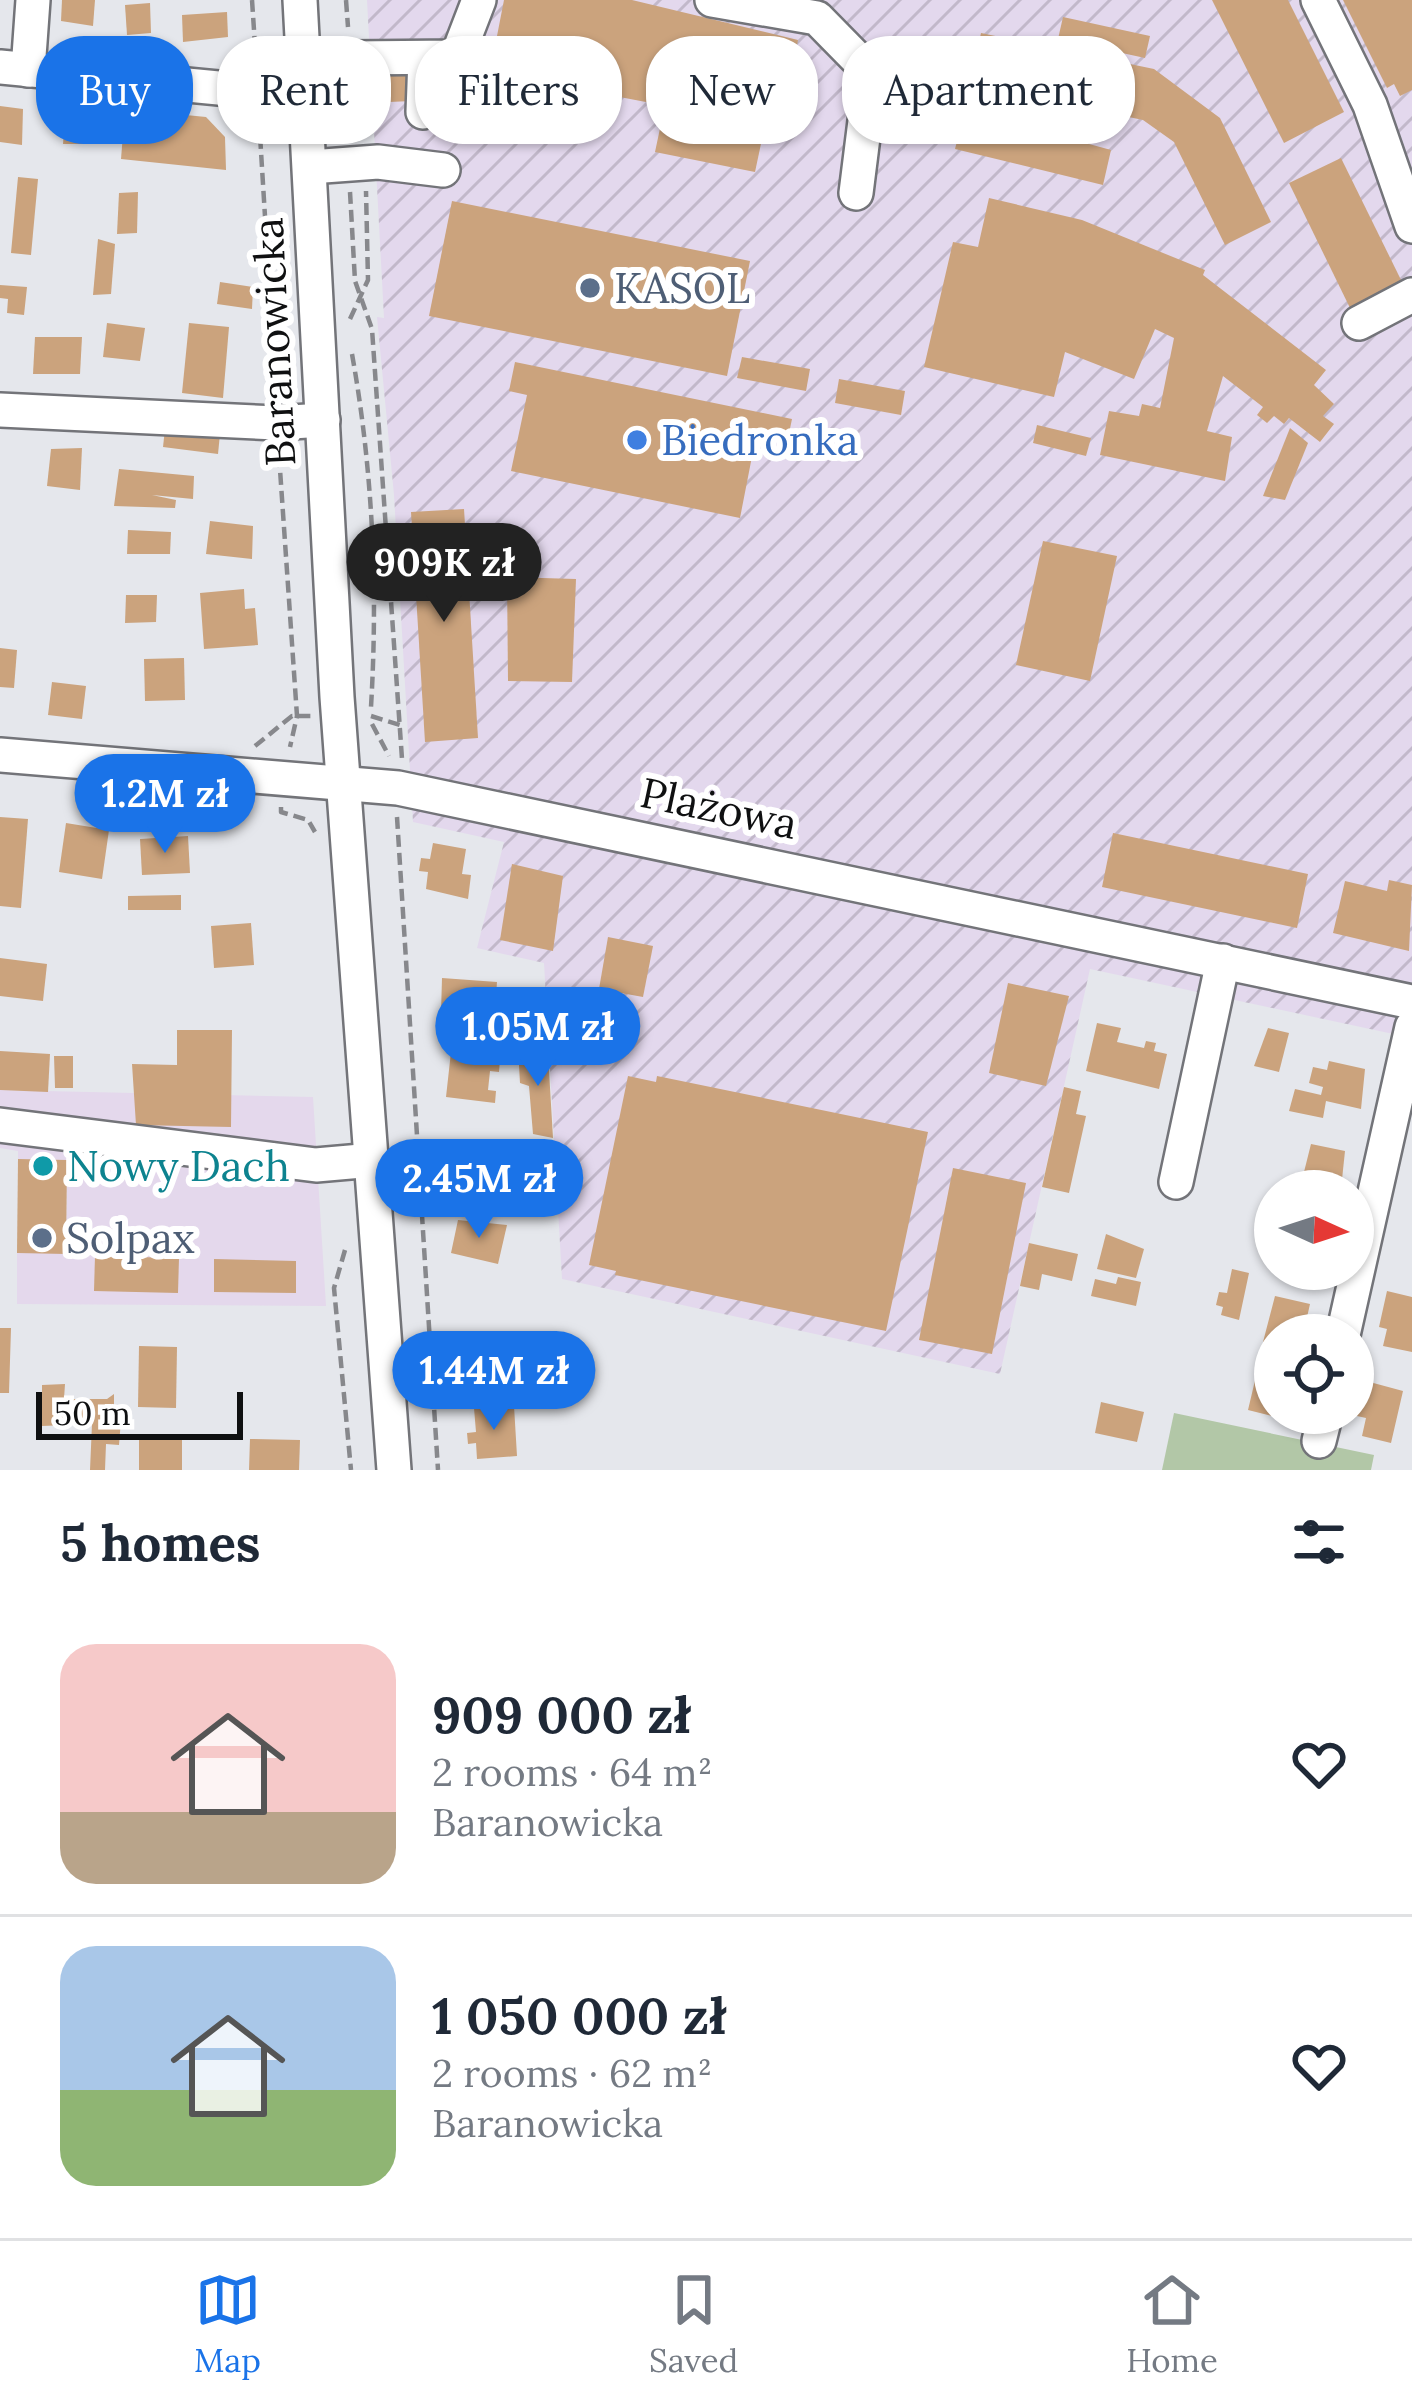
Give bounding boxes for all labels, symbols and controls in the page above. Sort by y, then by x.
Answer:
chip: Buy [36,36,193,144]
chip: Rent [217,36,391,144]
chip: Filters [415,36,622,144]
chip: New [646,36,818,144]
chip: Apartment [842,36,1135,144]
street label: Baranowicka [241,216,307,468]
place label: KASOL [614,261,750,315]
marker: KASOL [577,275,603,301]
place label: Biedronka [661,413,858,467]
marker: Biedronka [624,427,650,453]
pin: 909K zł [333,523,555,625]
text: 909K zł [374,537,514,587]
pin: 1.2M zł [54,754,276,856]
street label: Plażowa [636,765,802,851]
text: 1.2M zł [102,768,228,818]
pin: 1.05M zł [414,987,662,1089]
text: 1.05M zł [462,1001,614,1051]
place label: Nowy Dach [67,1139,290,1193]
pin: 2.45M zł [355,1139,603,1241]
marker: Nowy Dach [30,1153,56,1179]
text: 2.45M zł [402,1153,556,1203]
north arrow [1254,1170,1374,1290]
map controls [1254,1170,1374,1434]
place label: Solpax [66,1211,195,1265]
marker: Solpax [29,1225,55,1251]
button: locate [1254,1314,1374,1434]
pin: 1.44M zł [370,1331,618,1433]
text: 1.44M zł [419,1345,569,1395]
scale bar [36,1386,243,1439]
text: 50 m [54,1392,131,1434]
icon: filters [1286,1509,1352,1575]
text: 5 homes [60,1510,261,1575]
text: 909 000 zł [432,1682,691,1747]
icon: home [156,1692,300,1836]
icon: heart [1286,1731,1352,1797]
text: 2 rooms · 64 m² [432,1747,712,1797]
text: Baranowicka [432,1797,663,1847]
text: 1 050 000 zł [432,1983,726,2048]
icon: home [156,1994,300,2138]
icon: heart [1286,2033,1352,2099]
text: 2 rooms · 62 m² [432,2048,712,2098]
text: Baranowicka [432,2098,663,2148]
tab: Map [194,2267,261,2381]
tab: Saved [649,2267,738,2381]
tab: Home [1126,2267,1218,2381]

